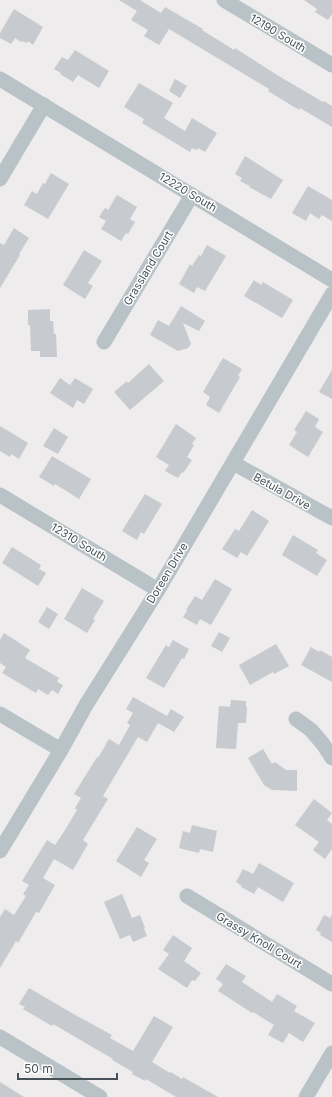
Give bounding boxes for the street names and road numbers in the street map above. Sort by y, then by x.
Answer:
street label: 12190 South [247,11,309,55]
street label: 12220 South [157,169,219,215]
street label: Grassland Court [120,228,176,308]
street label: Betula Drive [251,470,313,512]
street label: 12310 South [49,520,109,564]
street label: Doreen Drive [143,540,191,606]
street label: Grassy Knoll Court [214,909,305,971]

